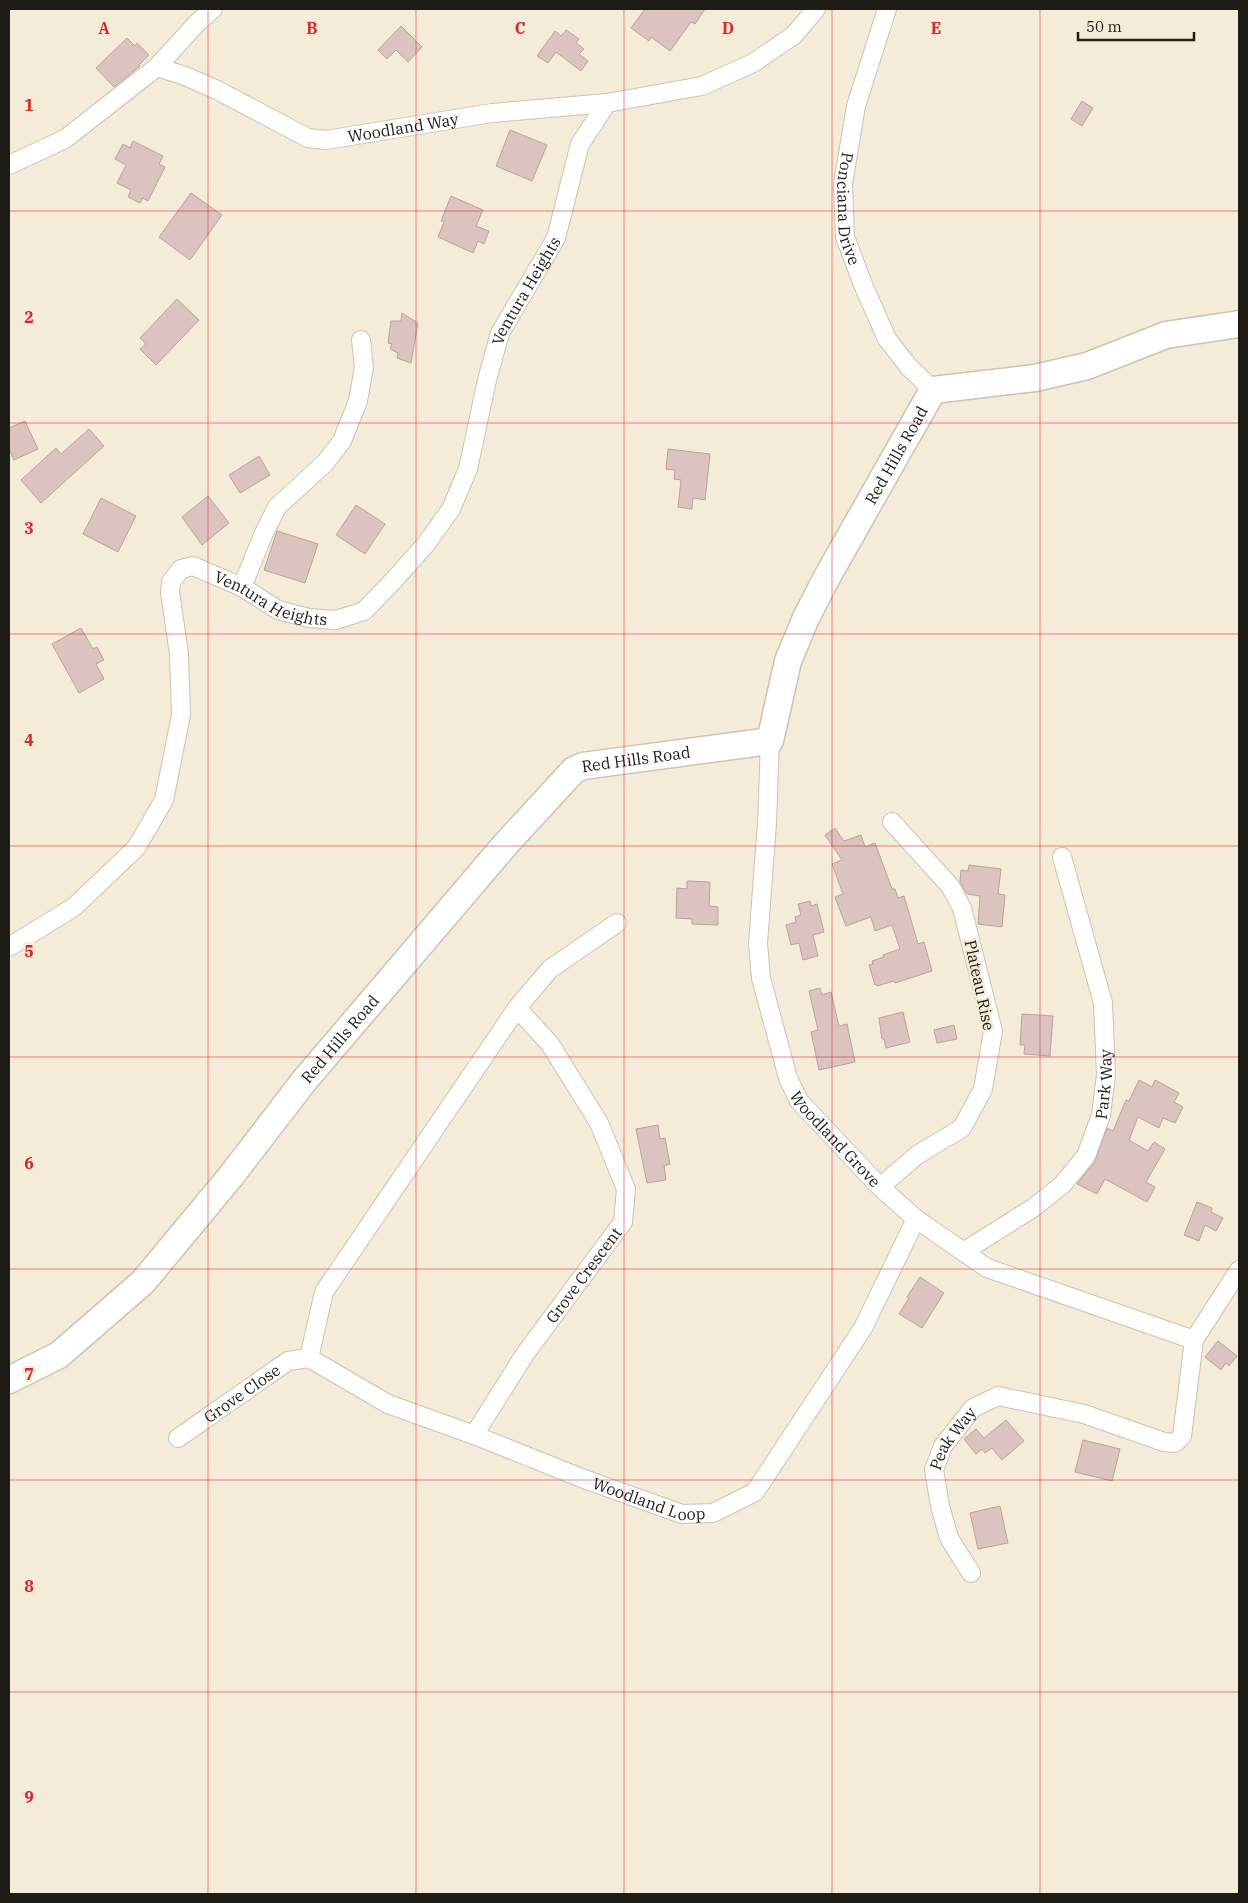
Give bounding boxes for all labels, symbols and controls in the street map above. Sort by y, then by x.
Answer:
scale bar [1078,10,1194,42]
text: 50 m [1086,17,1122,36]
text: A [98,18,110,38]
text: B [306,18,318,38]
text: C [515,18,525,38]
text: D [722,18,734,38]
text: E [931,18,941,38]
text: 1 [24,95,34,115]
street label: Woodland Way [346,109,460,146]
street label: Ponciana Drive [833,151,865,268]
street label: Ventura Heights [487,233,565,347]
text: 2 [24,307,34,327]
street label: Red Hills Road [860,402,932,508]
text: 3 [24,518,34,538]
street label: Ventura Heights [211,566,328,629]
text: 4 [24,730,34,750]
street label: Red Hills Road [580,742,692,776]
street label: Plateau Rise [961,938,999,1032]
text: 5 [24,941,34,961]
street label: Red Hills Road [297,991,383,1087]
street label: Park Way [1091,1048,1116,1120]
street label: Woodland Grove [786,1088,885,1191]
text: 6 [24,1153,34,1173]
street label: Grove Crescent [541,1223,626,1327]
street label: Grove Close [200,1360,284,1427]
text: 7 [24,1364,34,1384]
street label: Peak Way [925,1402,980,1473]
street label: Woodland Loop [590,1473,706,1524]
text: 8 [24,1576,34,1596]
text: 9 [24,1787,34,1807]

